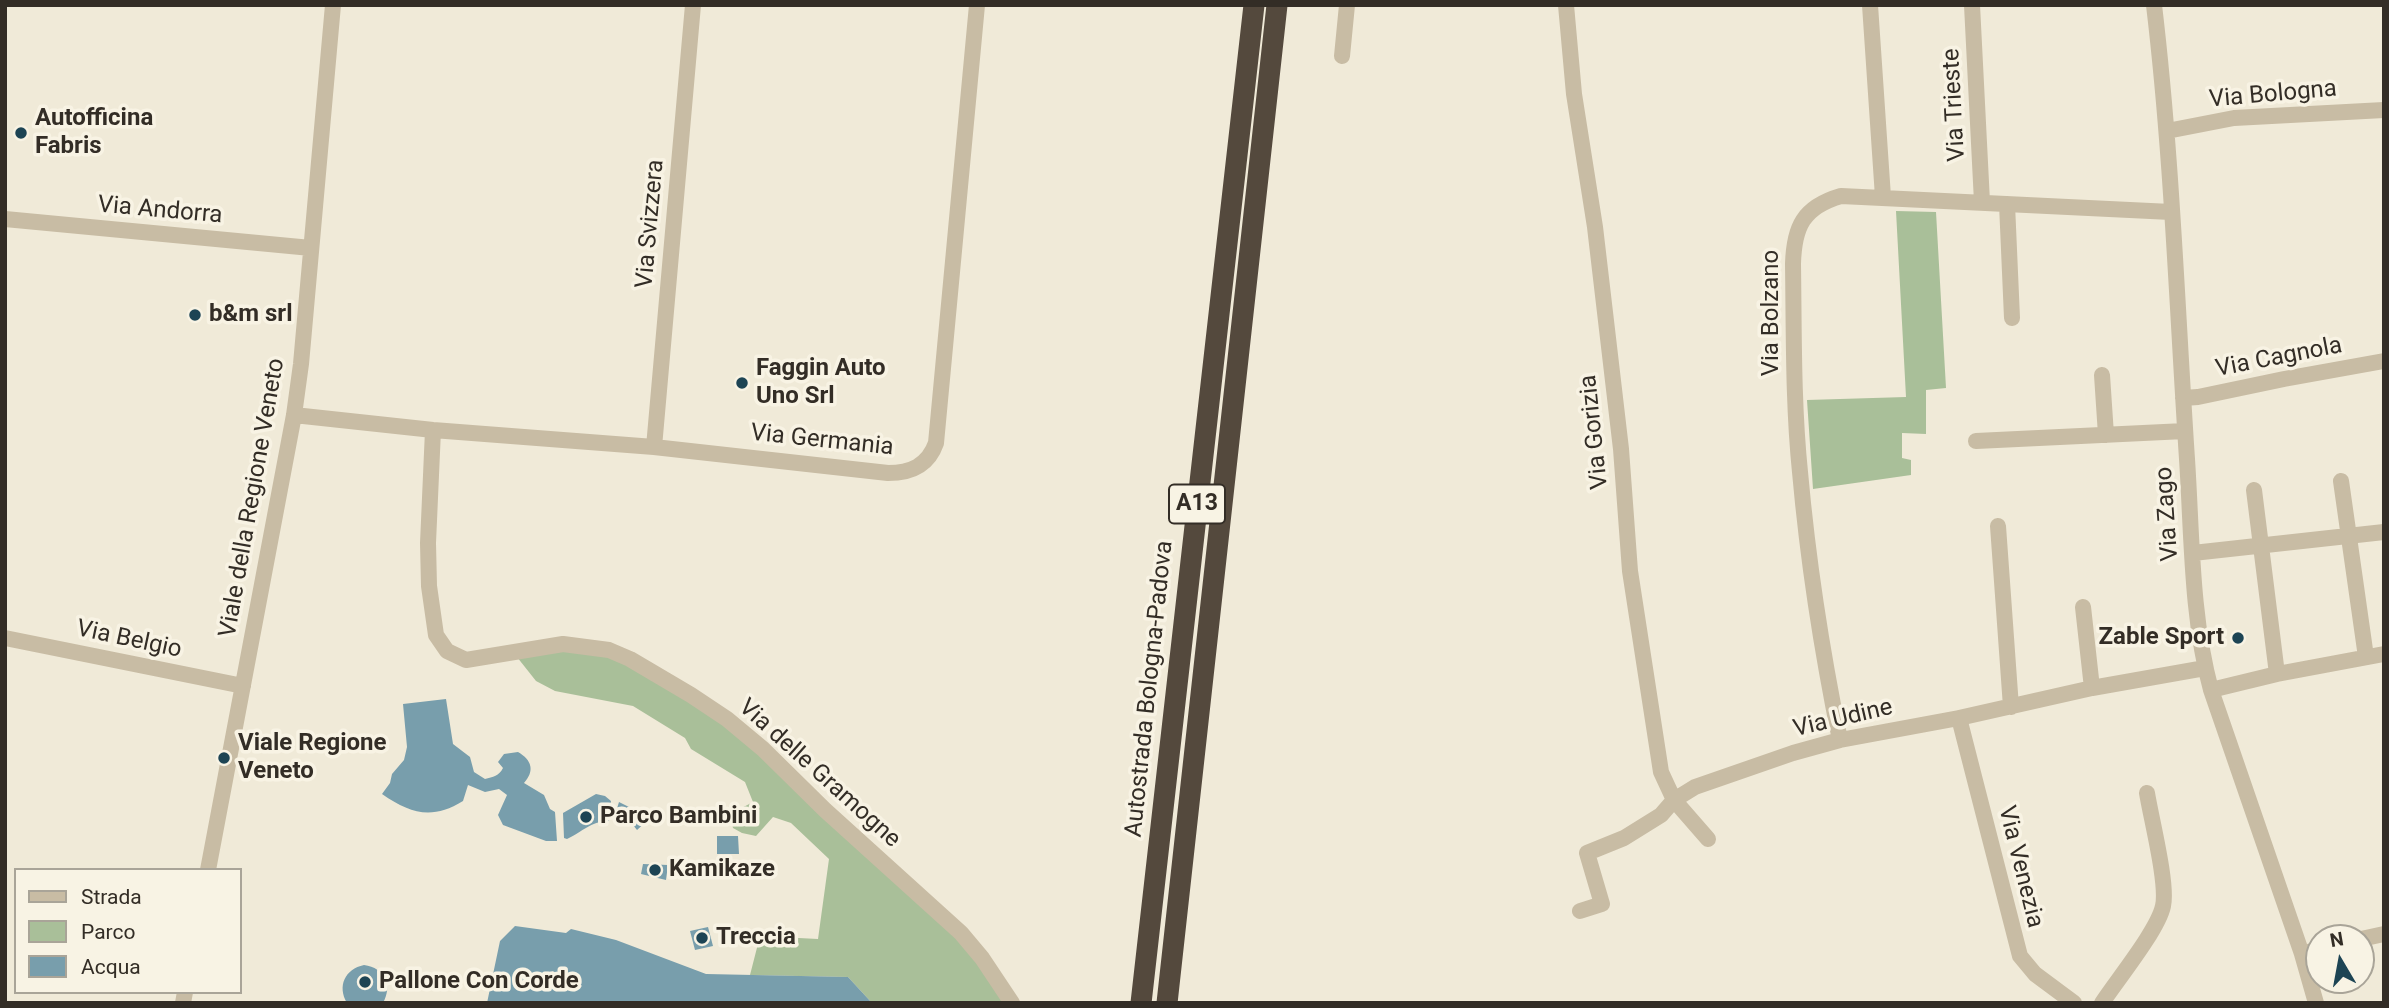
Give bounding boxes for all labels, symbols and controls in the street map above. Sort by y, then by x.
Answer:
street label: Via Trieste [1938,48,1972,162]
street label: Via Bologna [2208,75,2338,115]
place label: Autofficina Fabris [35,105,153,161]
marker: Autofficina Fabris [13,125,29,141]
street label: Via Svizzera [631,159,671,289]
street label: Via Andorra [96,191,224,231]
street label: Via Bolzano [1758,250,1786,376]
place label: b&m srl [209,301,293,329]
marker: b&m srl [187,307,203,323]
street label: Via Cagnola [2213,332,2345,384]
place label: Faggin Auto Uno Srl [756,355,886,411]
street label: Viale della Regione Veneto [214,356,292,640]
street label: Via Gorizia [1575,373,1615,491]
marker: Faggin Auto Uno Srl [734,375,750,391]
street label: Via Germania [749,419,895,463]
street label: Via Zago [2150,466,2186,562]
road number: A13 [1169,484,1225,524]
street label: Autostrada Bologna-Padova [1120,539,1180,839]
street label: Via Belgio [74,615,184,665]
place label: Zable Sport [2098,624,2224,652]
marker: Zable Sport [2230,630,2246,646]
street label: Via delle Gramogne [732,694,906,854]
street label: Via Udine [1791,694,1895,744]
place label: Viale Regione Veneto [238,730,387,786]
marker: Viale Regione Veneto [216,750,232,766]
place label: Parco Bambini [600,803,757,831]
street label: Via Venezia [1991,803,2049,931]
marker: Parco Bambini [578,809,594,825]
place label: Kamikaze [669,856,775,884]
marker: Kamikaze [647,862,663,878]
legend [14,868,242,994]
text: Strada [81,885,142,909]
text: Parco [81,920,135,944]
place label: Treccia [716,924,796,952]
north arrow [2305,924,2375,994]
text: N [2328,927,2345,952]
marker: Treccia [694,930,710,946]
text: Acqua [81,955,141,979]
place label: Pallone Con Corde [379,968,579,996]
marker: Pallone Con Corde [357,974,373,990]

